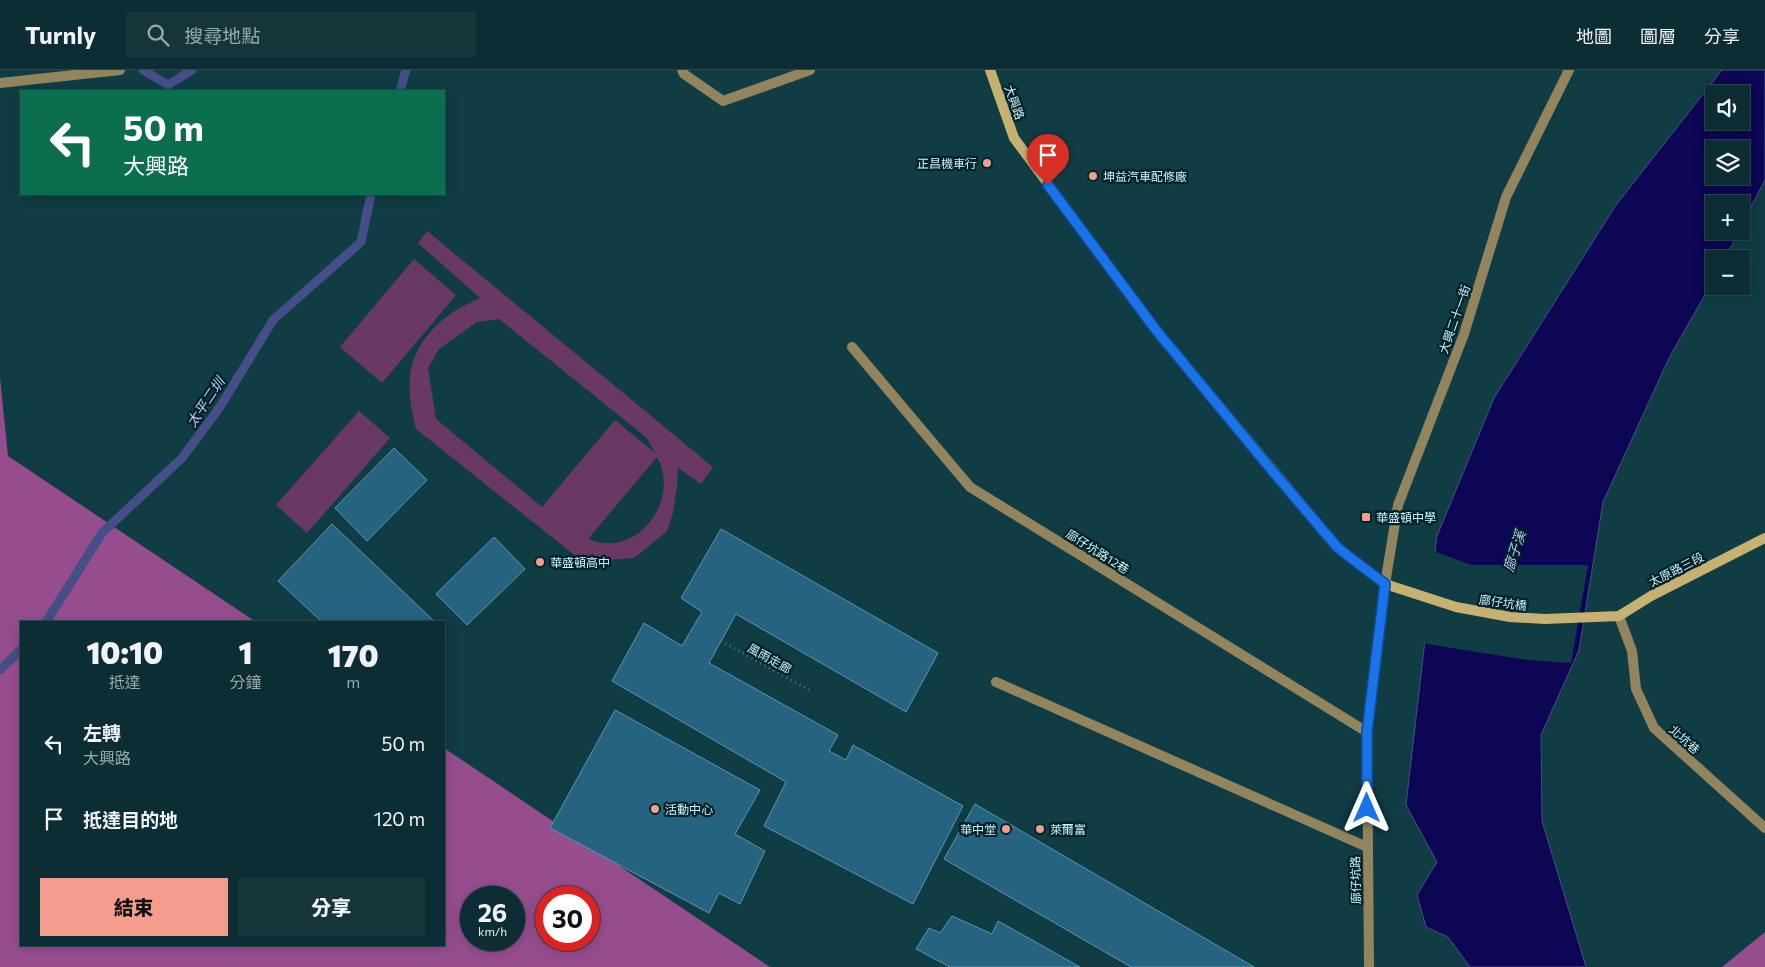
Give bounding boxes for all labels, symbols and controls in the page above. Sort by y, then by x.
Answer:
search box [126,12,476,57]
text: Turnly [25,20,96,49]
icon: search [144,21,172,49]
text: 搜尋地點 [184,24,260,47]
text: 地圖 [1576,25,1612,47]
text: 圖層 [1640,25,1676,47]
text: 分享 [1704,25,1740,47]
street label: 大興路 [1002,83,1028,121]
map controls [1705,85,1750,295]
button: sound [1705,85,1750,130]
text: 50 m [123,105,204,148]
icon: left [40,110,105,175]
pin [1027,134,1069,185]
button: layers [1705,140,1750,185]
icon: arrive [1034,141,1062,169]
text: 大興路 [123,152,189,179]
place label: 正昌機車行 [917,156,977,170]
marker: 正昌機車行 [981,157,993,169]
place label: 坤益汽車配修廠 [1103,169,1187,183]
marker: 坤益汽車配修廠 [1087,170,1099,182]
button: + [1705,195,1750,240]
button: − [1705,250,1750,295]
street label: 大興二十一街 [1436,283,1472,355]
water label: 太平二圳 [182,372,229,430]
place label: 華盛頓中學 [1376,510,1436,524]
marker: 華盛頓中學 [1360,511,1372,523]
street label: 廍仔坑路12巷 [1064,526,1132,576]
water label: 廍子溪 [1499,526,1529,574]
street label: 太原路三段 [1646,549,1706,589]
place label: 華盛頓高中 [550,555,610,569]
marker: 華盛頓高中 [534,556,546,568]
street label: 廍仔坑橋 [1478,592,1528,612]
text: 10:10 [86,633,163,670]
text: 1 [238,633,252,670]
text: 170 [328,636,379,673]
street label: 風雨走廊 [746,640,794,676]
text: 抵達 [109,672,141,691]
text: 分鐘 [229,672,261,691]
text: m [346,672,360,691]
text: 左轉 [83,721,121,744]
street label: 北坑巷 [1667,722,1703,756]
icon: left [40,730,68,758]
text: 50 m [381,732,425,755]
text: 大興路 [83,748,131,767]
position arrow [1340,781,1392,833]
place label: 活動中心 [665,802,713,816]
marker: 活動中心 [649,803,661,815]
icon: arrive [40,805,68,833]
text: 120 m [374,807,425,830]
text: 抵達目的地 [83,808,178,831]
place label: 華中堂 [960,822,996,836]
place label: 萊爾富 [1050,822,1086,836]
marker: 華中堂 [1000,823,1012,835]
marker: 萊爾富 [1034,823,1046,835]
street label: 廍仔坑路 [1348,856,1362,904]
button: 結束 [40,878,228,936]
button: 分享 [238,878,425,936]
speed limit sign: 30 [535,886,600,951]
text: 26 [478,897,507,927]
text: km/h [478,924,507,938]

